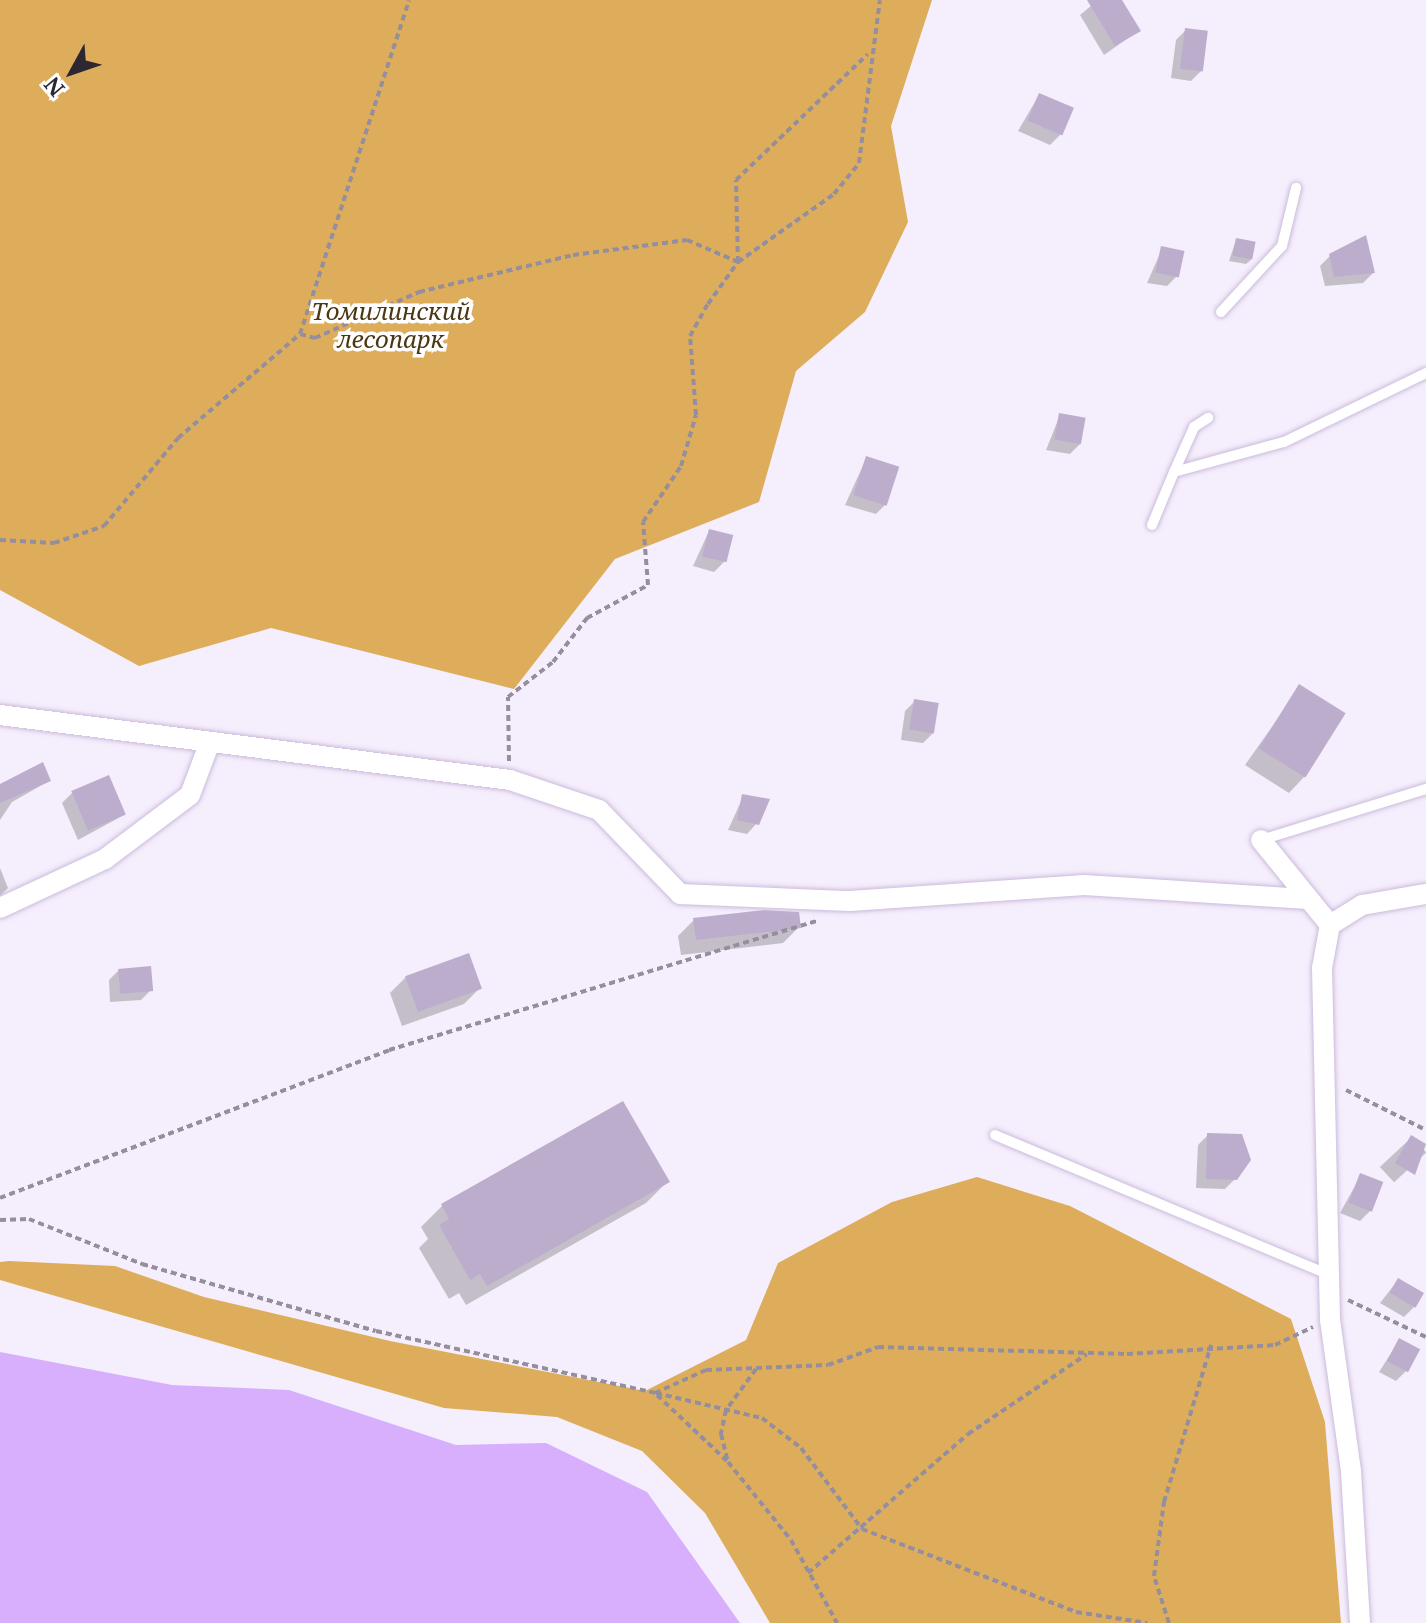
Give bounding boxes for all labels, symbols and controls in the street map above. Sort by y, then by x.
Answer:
north arrow [32,32,112,112]
text: N [37,71,71,104]
park label: Томилинский лесопарк [312,297,470,353]

